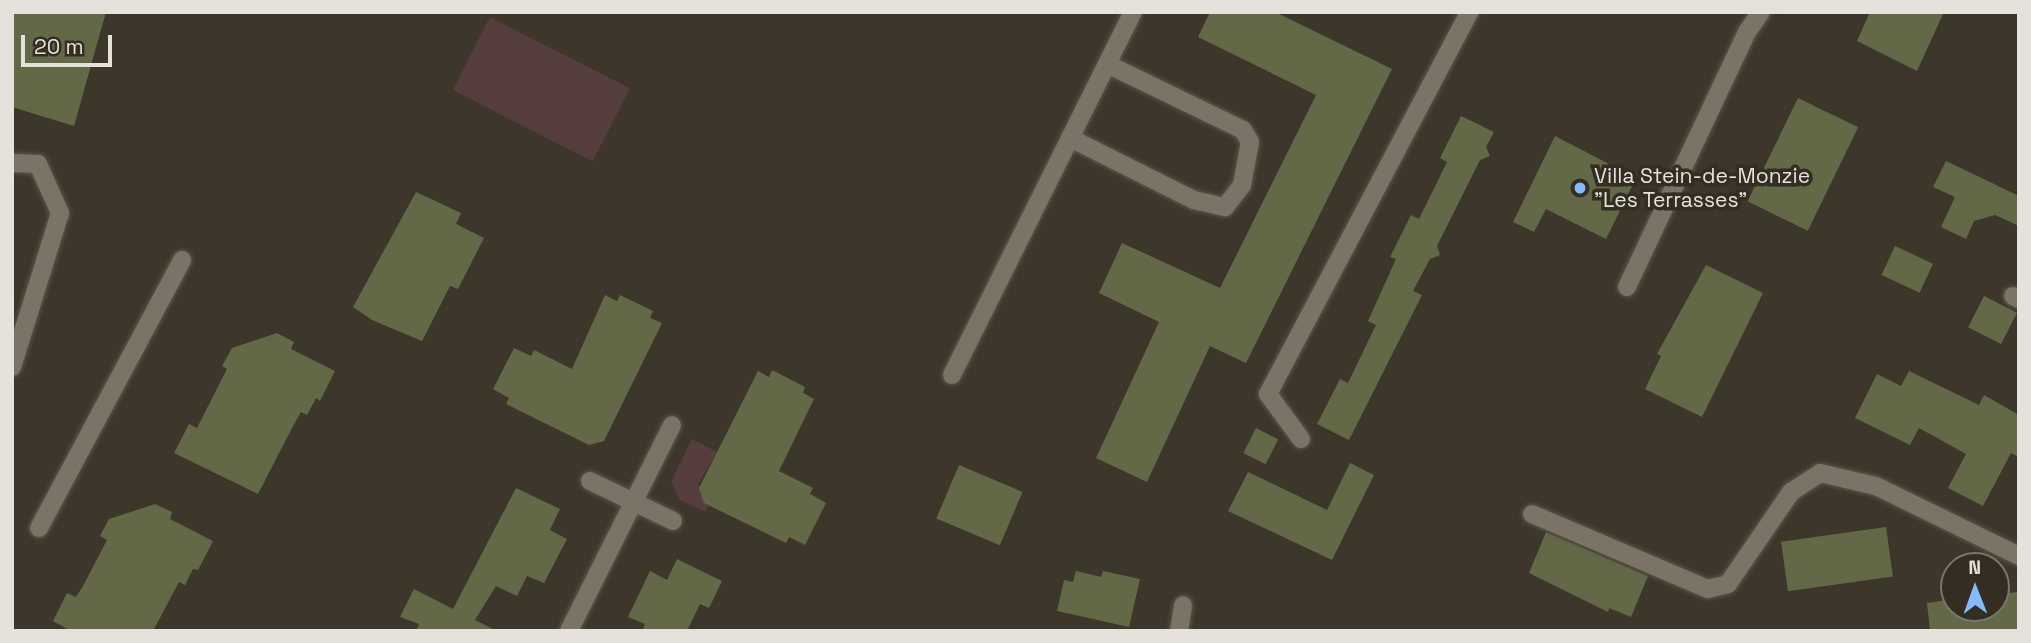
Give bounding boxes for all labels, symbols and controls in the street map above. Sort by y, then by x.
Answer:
scale bar [24,21,116,65]
text: 20 m [34,33,84,60]
place label: Villa Stein-de-Monzie "Les Terrasses" [1594,163,1810,213]
marker: Villa Stein-de-Monzie "Les Terrasses" [1572,180,1588,196]
north arrow [1940,552,2010,622]
text: N [1968,555,1981,580]

